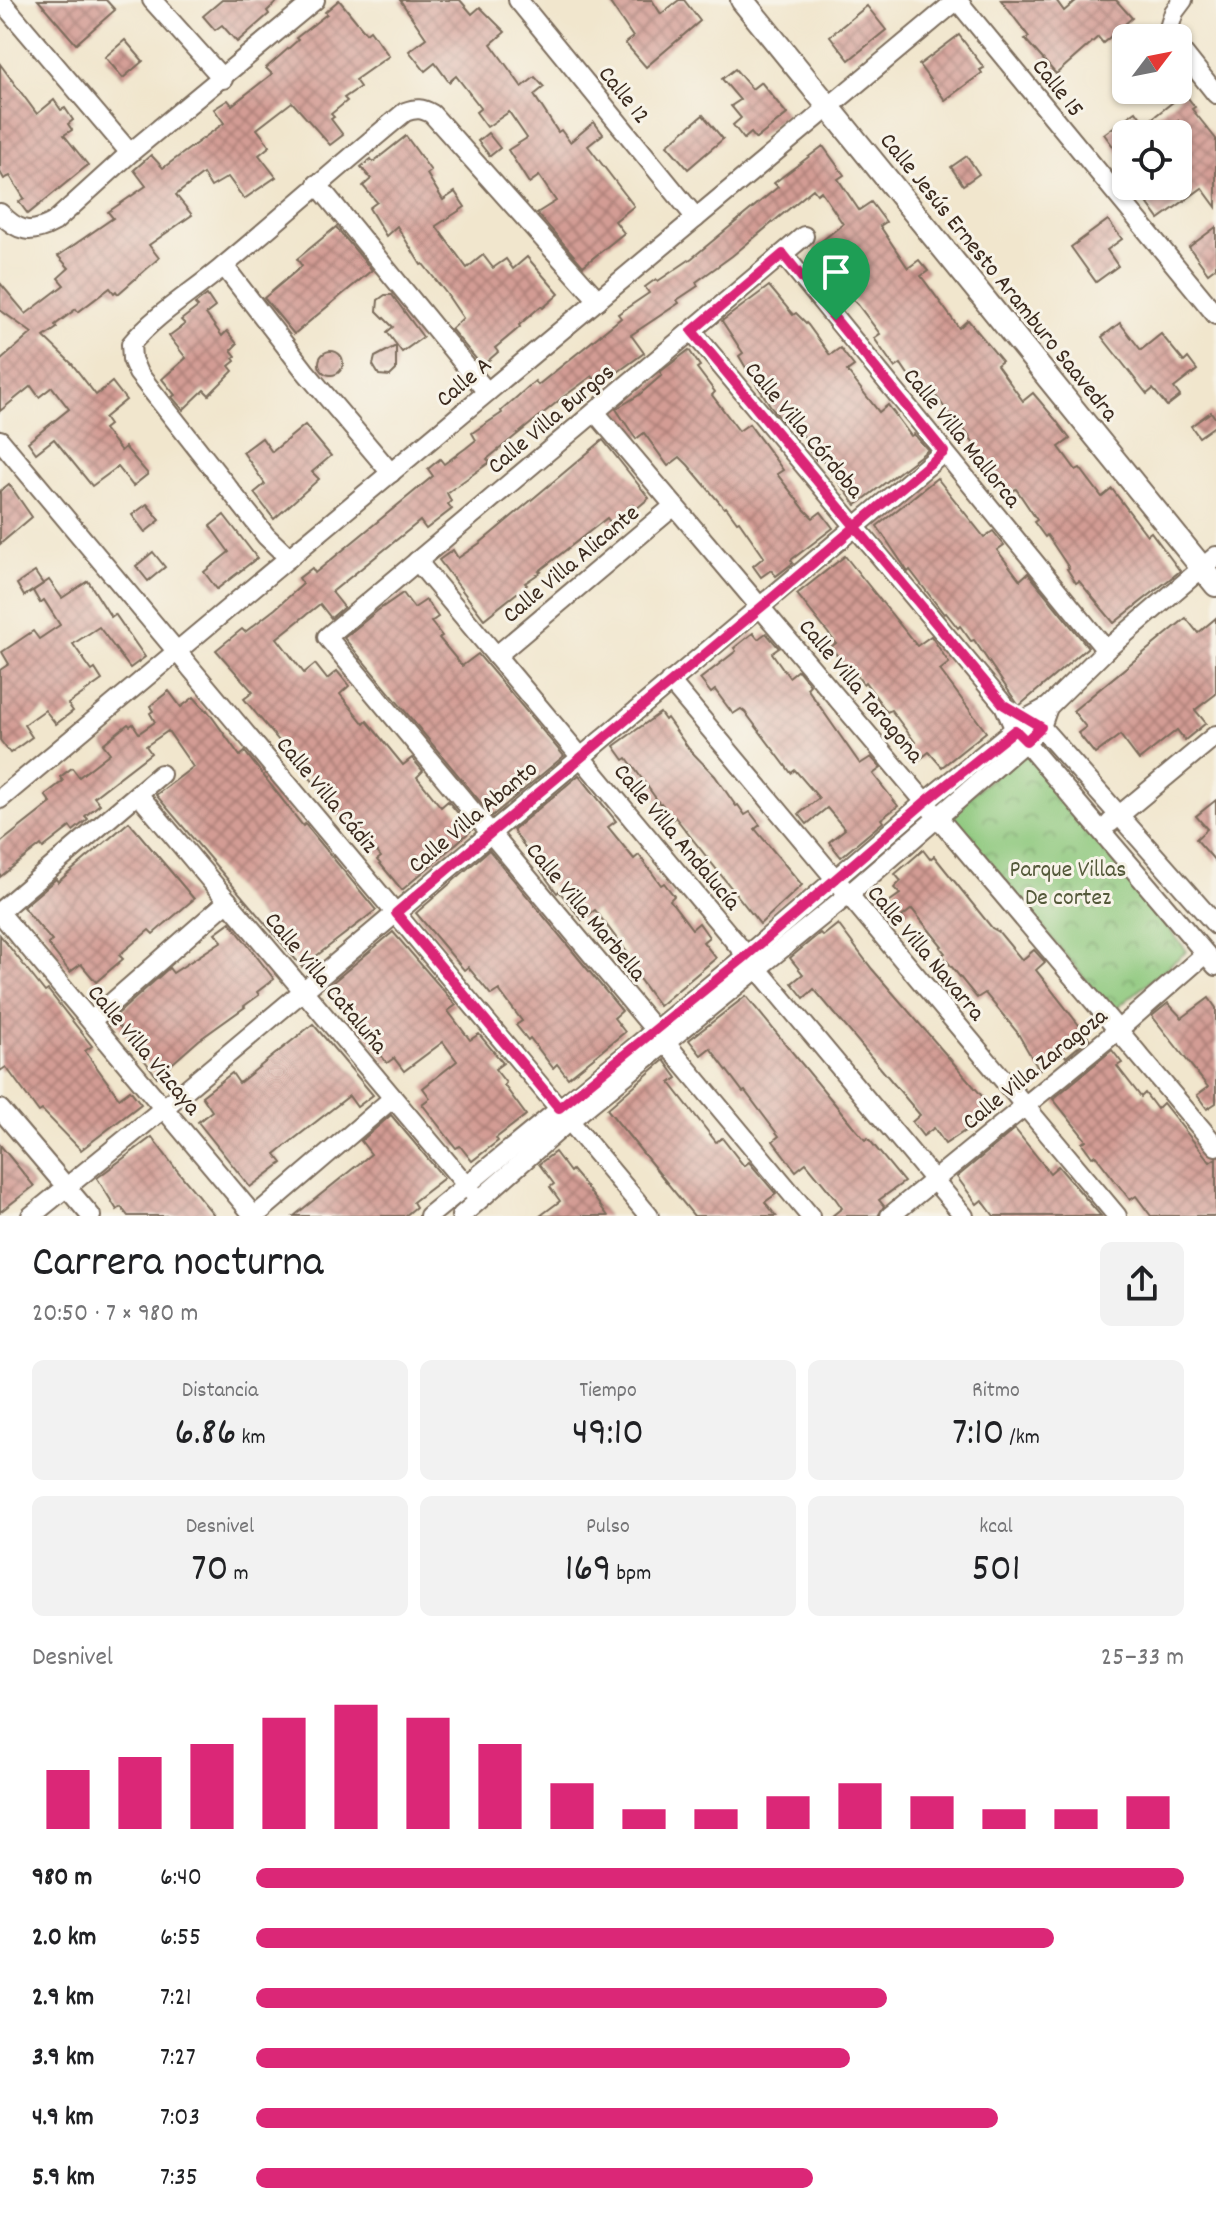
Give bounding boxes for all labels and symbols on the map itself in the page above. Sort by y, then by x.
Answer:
north arrow [1112,24,1192,104]
street label: Calle 15 [1022,52,1091,126]
street label: Calle 12 [589,59,657,132]
street label: Calle Jesús Ernesto Aramburo Saavedra [870,126,1126,430]
pin [802,238,870,320]
street label: Calle A [430,350,500,417]
street label: Calle Villa Córdoba [735,355,871,507]
street label: Calle Villa Burgos [481,357,623,484]
street label: Calle Villa Mallorca [893,361,1028,517]
street label: Calle Villa Alicante [496,498,648,633]
street label: Calle Villa Taragona [789,612,931,772]
street label: Calle Villa Cádiz [267,730,385,862]
street label: Calle Villa Abanto [402,754,546,883]
street label: Calle Villa Andalucía [604,757,748,919]
street label: Calle Villa Marbella [516,836,654,991]
park label: Parque Villas De cortez [1010,854,1126,916]
street label: Calle Villa Navarra [858,879,992,1030]
street label: Calle Villa Cataluña [255,905,395,1063]
street label: Calle Villa Vizcaya [78,978,208,1124]
street label: Calle Villa Zaragoza [956,1001,1116,1140]

